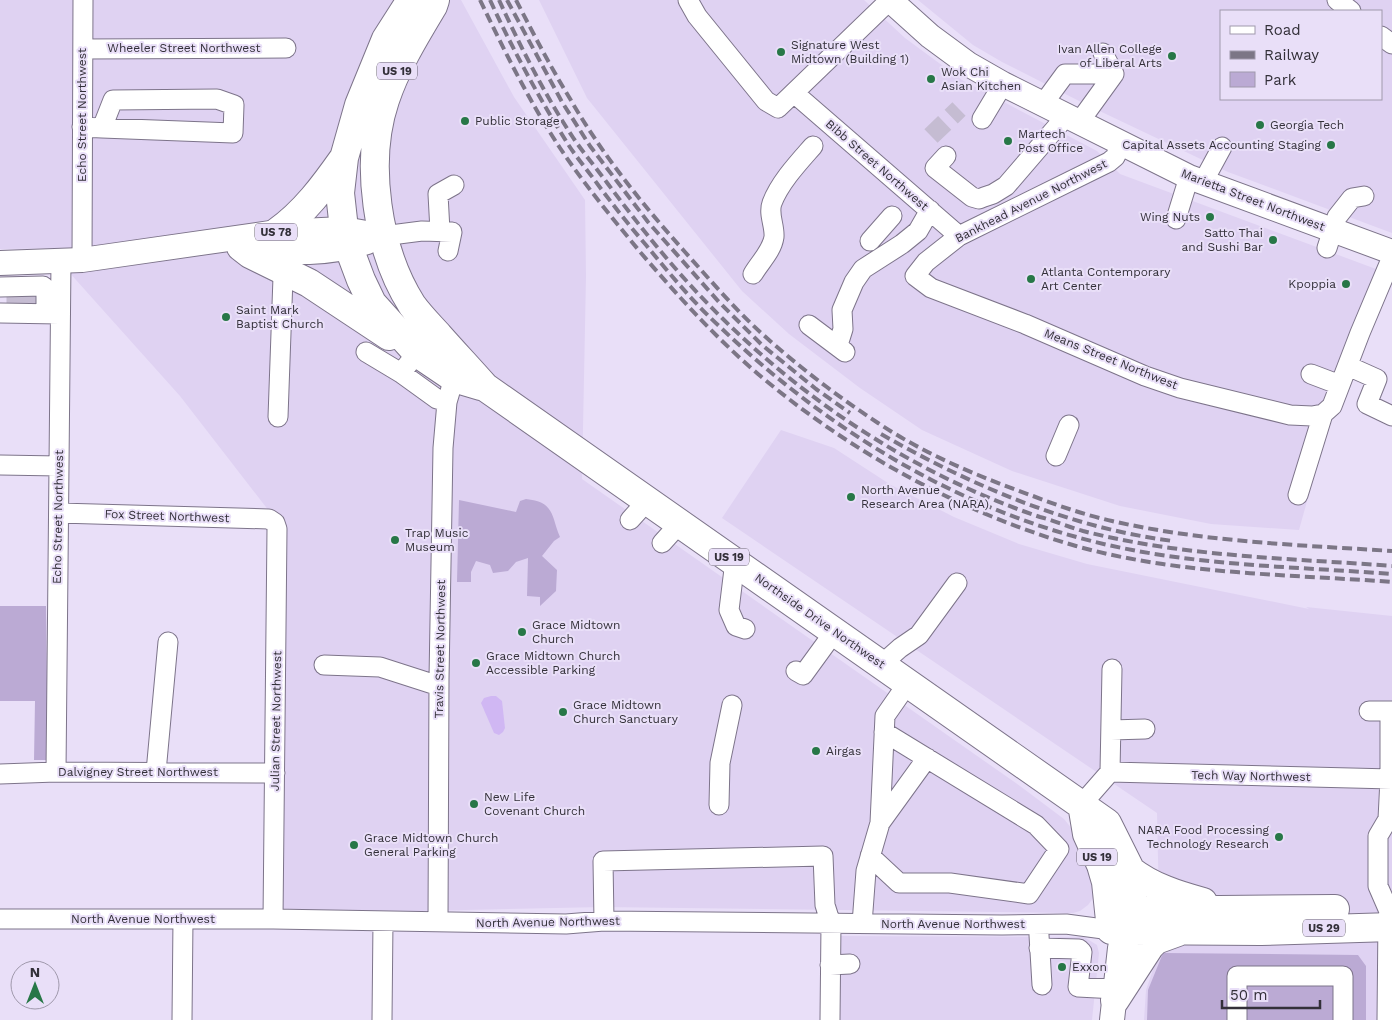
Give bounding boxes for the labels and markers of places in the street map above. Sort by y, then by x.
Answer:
place label: Signature West Midtown (Building 1) [791,38,909,66]
place label: Ivan Allen College of Liberal Arts [1058,42,1162,70]
marker: Signature West Midtown (Building 1) [775,46,787,58]
marker: Ivan Allen College of Liberal Arts [1166,50,1178,62]
place label: Wok Chi Asian Kitchen [941,65,1021,93]
marker: Wok Chi Asian Kitchen [925,73,937,85]
place label: Public Storage [475,114,560,128]
marker: Public Storage [459,115,471,127]
place label: Georgia Tech [1270,118,1344,132]
marker: Georgia Tech [1254,119,1266,131]
place label: Martech Post Office [1018,127,1083,155]
marker: Martech Post Office [1002,135,1014,147]
place label: Capital Assets Accounting Staging [1122,138,1322,152]
marker: Capital Assets Accounting Staging [1325,139,1337,151]
place label: Wing Nuts [1140,210,1200,224]
marker: Wing Nuts [1204,211,1216,223]
place label: Satto Thai and Sushi Bar [1182,226,1263,254]
marker: Satto Thai and Sushi Bar [1267,234,1279,246]
place label: Atlanta Contemporary Art Center [1041,265,1171,293]
marker: Atlanta Contemporary Art Center [1025,273,1037,285]
place label: Kpoppia [1288,277,1336,291]
marker: Kpoppia [1340,278,1352,290]
place label: Saint Mark Baptist Church [236,303,324,331]
marker: Saint Mark Baptist Church [220,311,232,323]
place label: North Avenue Research Area (NARA) [861,483,989,511]
marker: North Avenue Research Area (NARA) [845,491,857,503]
place label: Trap Music Museum [405,526,469,554]
marker: Trap Music Museum [389,534,401,546]
place label: Grace Midtown Church [532,618,620,646]
marker: Grace Midtown Church [516,626,528,638]
place label: Grace Midtown Church Accessible Parking [486,649,620,677]
marker: Grace Midtown Church Accessible Parking [470,657,482,669]
place label: Grace Midtown Church Sanctuary [573,698,679,726]
marker: Grace Midtown Church Sanctuary [557,706,569,718]
place label: Airgas [826,744,861,758]
marker: Airgas [810,745,822,757]
place label: New Life Covenant Church [484,790,585,818]
marker: New Life Covenant Church [468,798,480,810]
place label: NARA Food Processing Technology Research [1138,823,1270,851]
place label: Grace Midtown Church General Parking [364,831,498,859]
marker: NARA Food Processing Technology Research [1273,831,1285,843]
marker: Grace Midtown Church General Parking [348,839,360,851]
place label: Exxon [1072,960,1107,974]
marker: Exxon [1056,961,1068,973]

